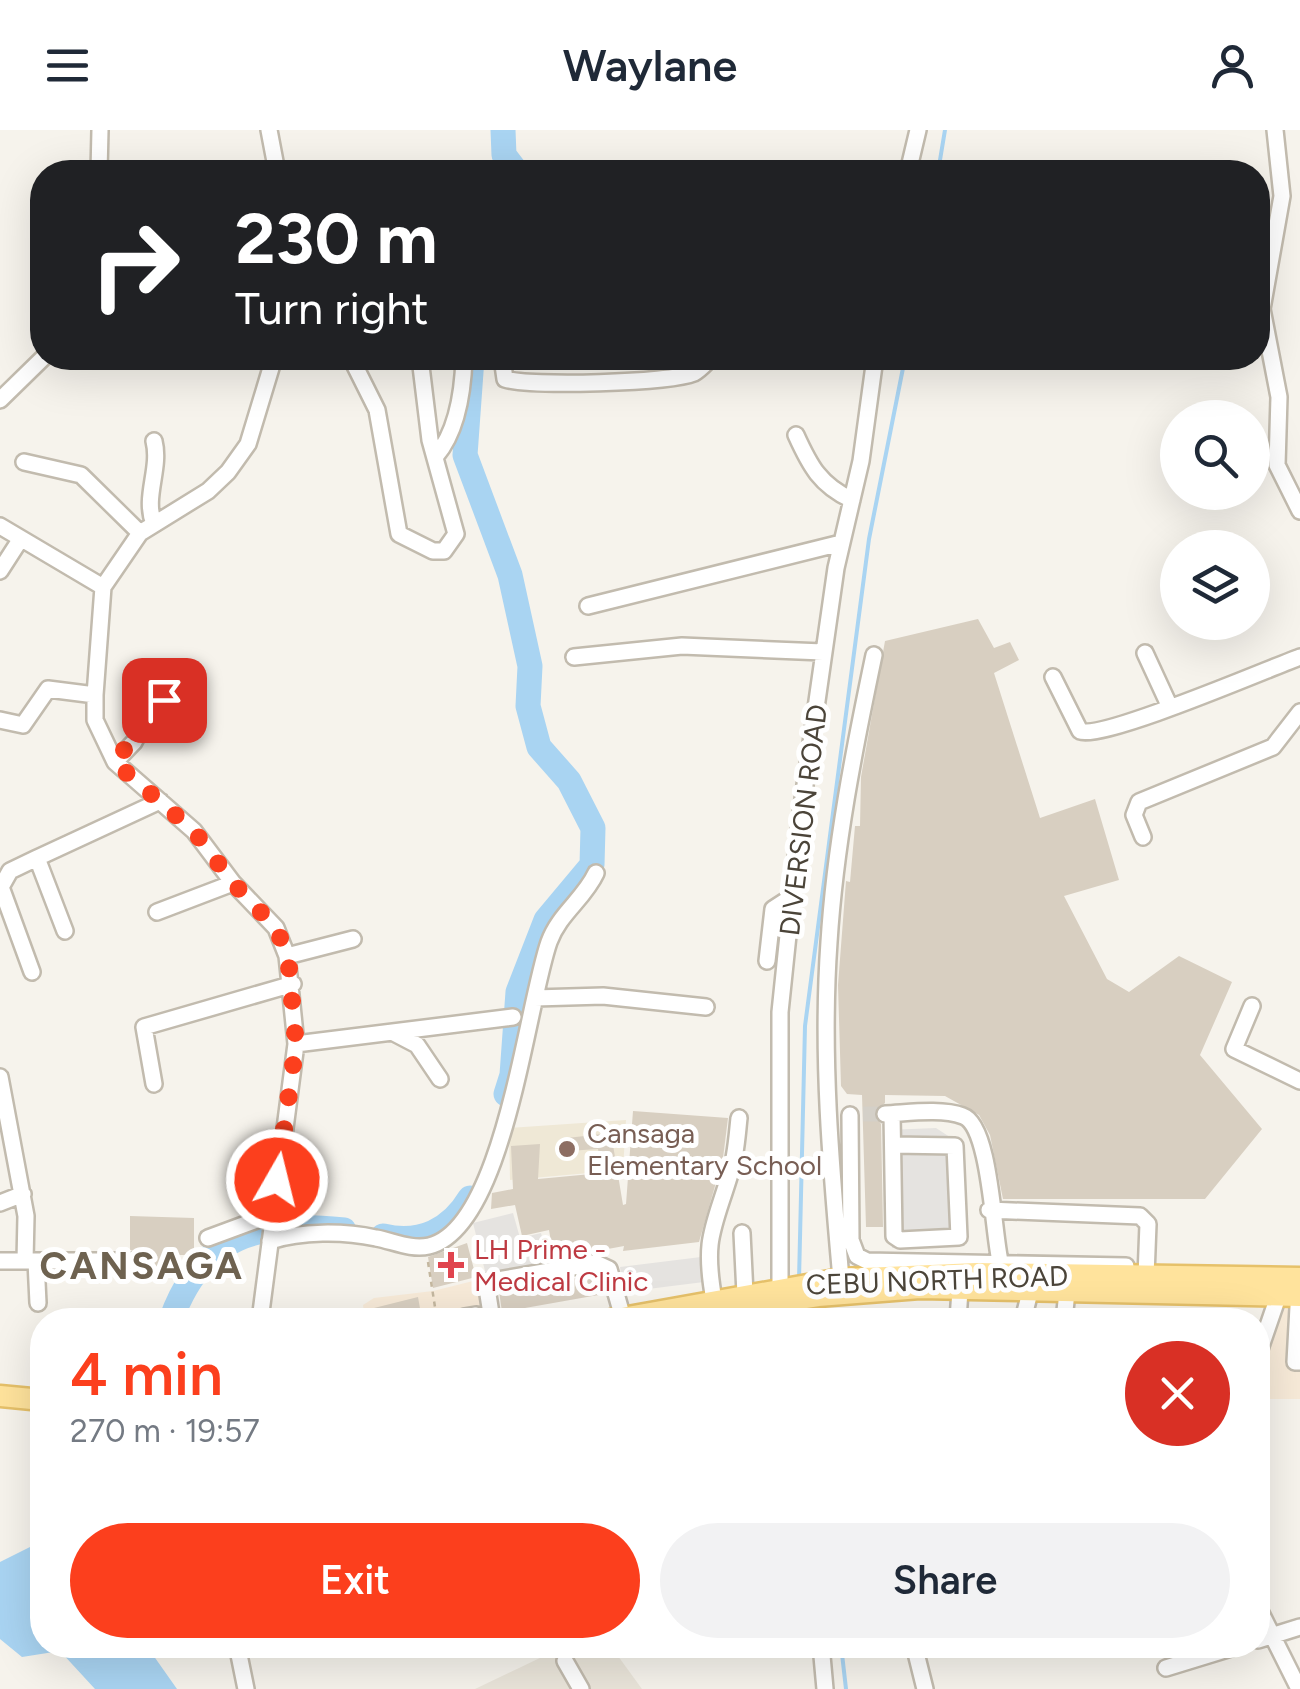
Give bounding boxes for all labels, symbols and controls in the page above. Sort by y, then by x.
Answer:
icon: menu [40,38,95,93]
text: Waylane [563,38,737,92]
icon: person [1205,38,1260,93]
text: 230 m [235,196,438,281]
icon: right [70,200,200,330]
text: Turn right [235,281,428,335]
map controls [1160,400,1270,640]
button: search [1160,400,1270,510]
button: layers [1160,530,1270,640]
pin [122,658,207,743]
icon: arrive [137,673,192,728]
street label: DIVERSION ROAD [772,702,834,938]
place label: Cansaga Elementary School [587,1116,822,1182]
position arrow [225,1128,329,1232]
marker: Cansaga Elementary School [556,1138,578,1160]
place label: LH Prime - Medical Clinic [474,1232,649,1298]
district label: CANSAGA [40,1243,244,1289]
marker: LH Prime - Medical Clinic [438,1252,464,1278]
street label: CEBU NORTH ROAD [805,1258,1069,1302]
text: 4 min [70,1338,223,1410]
button: close [1125,1341,1230,1446]
text: 270 m · 19:57 [70,1412,260,1450]
button: Exit [70,1523,640,1638]
button: Share [660,1523,1230,1638]

